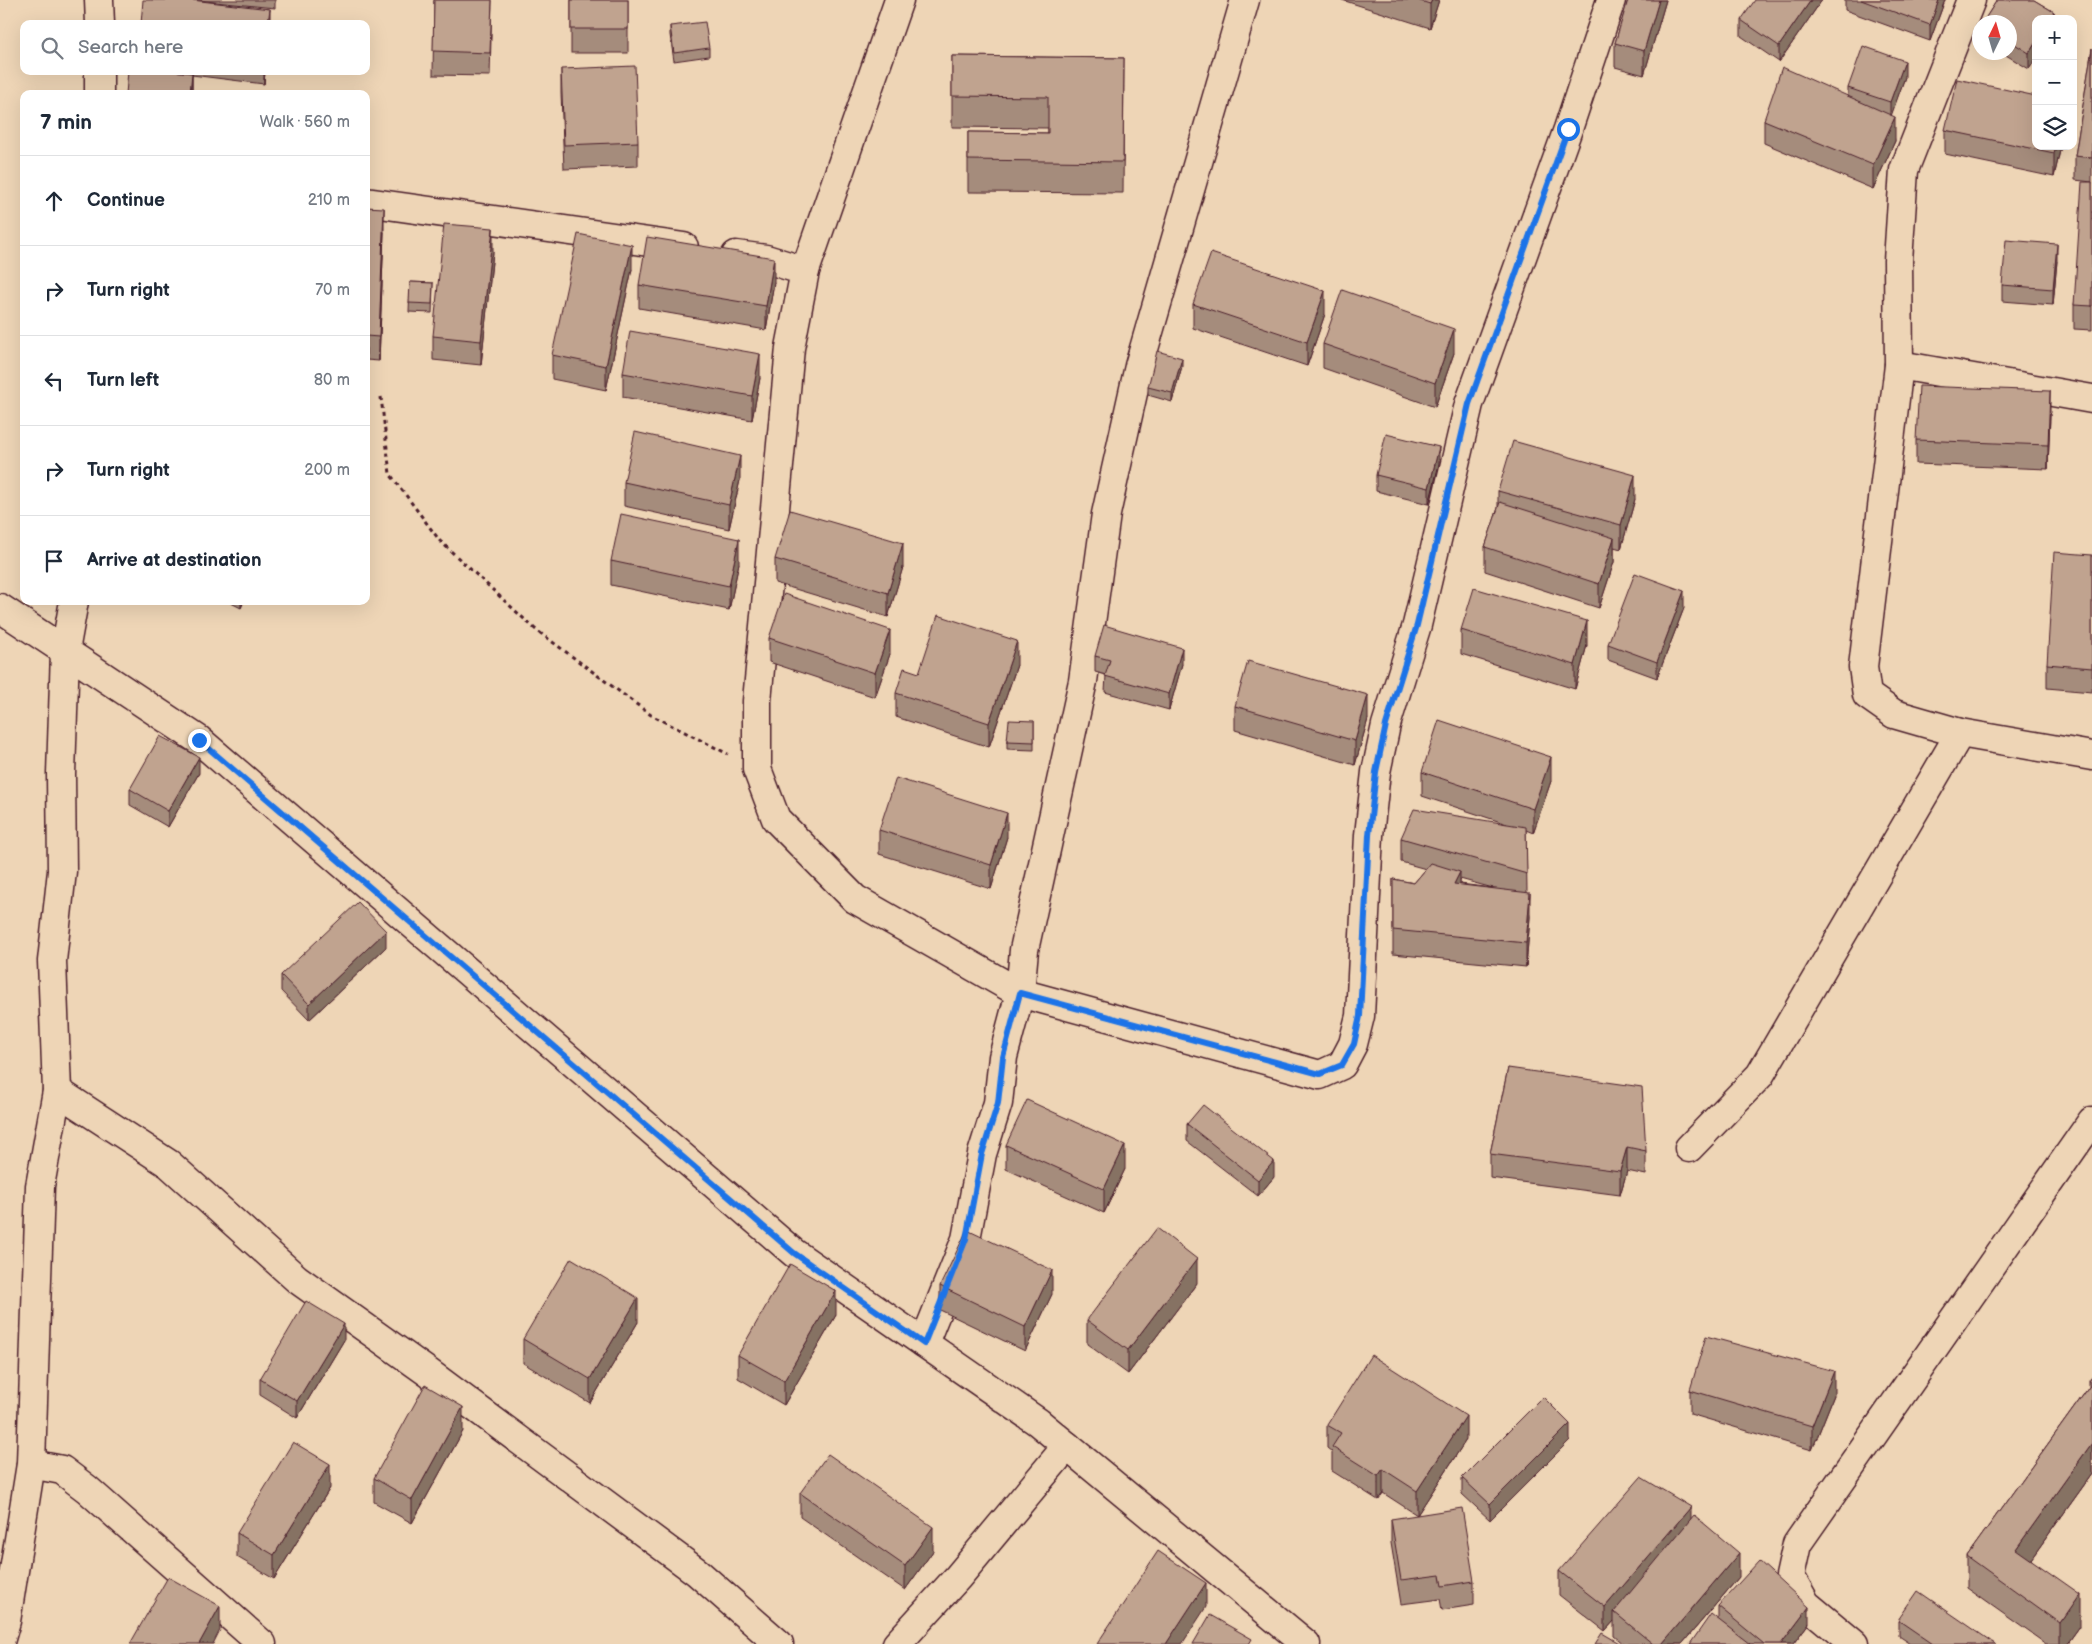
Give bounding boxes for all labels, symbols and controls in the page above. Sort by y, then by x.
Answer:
north arrow [1972,15,2017,60]
map controls [2032,15,2077,150]
button: + [2032,15,2077,60]
search box [20,20,370,75]
icon: search [38,34,66,62]
text: Search here [78,36,183,59]
button: − [2032,60,2077,105]
button: layers [2032,105,2077,150]
text: 7 min [40,110,92,135]
text: Walk · 560 m [260,113,350,132]
route start [1557,118,1580,141]
icon: ahead [40,187,68,215]
text: Continue [87,189,165,212]
text: 210 m [308,191,350,210]
icon: right [40,277,68,305]
text: Turn right [87,279,170,302]
text: 70 m [315,281,350,300]
icon: left [40,367,68,395]
text: Turn left [87,369,159,392]
text: 80 m [314,371,350,390]
icon: right [40,457,68,485]
text: Turn right [87,459,170,482]
text: 200 m [304,461,350,480]
icon: arrive [40,547,68,575]
text: Arrive at destination [87,549,262,572]
route end [188,729,211,752]

